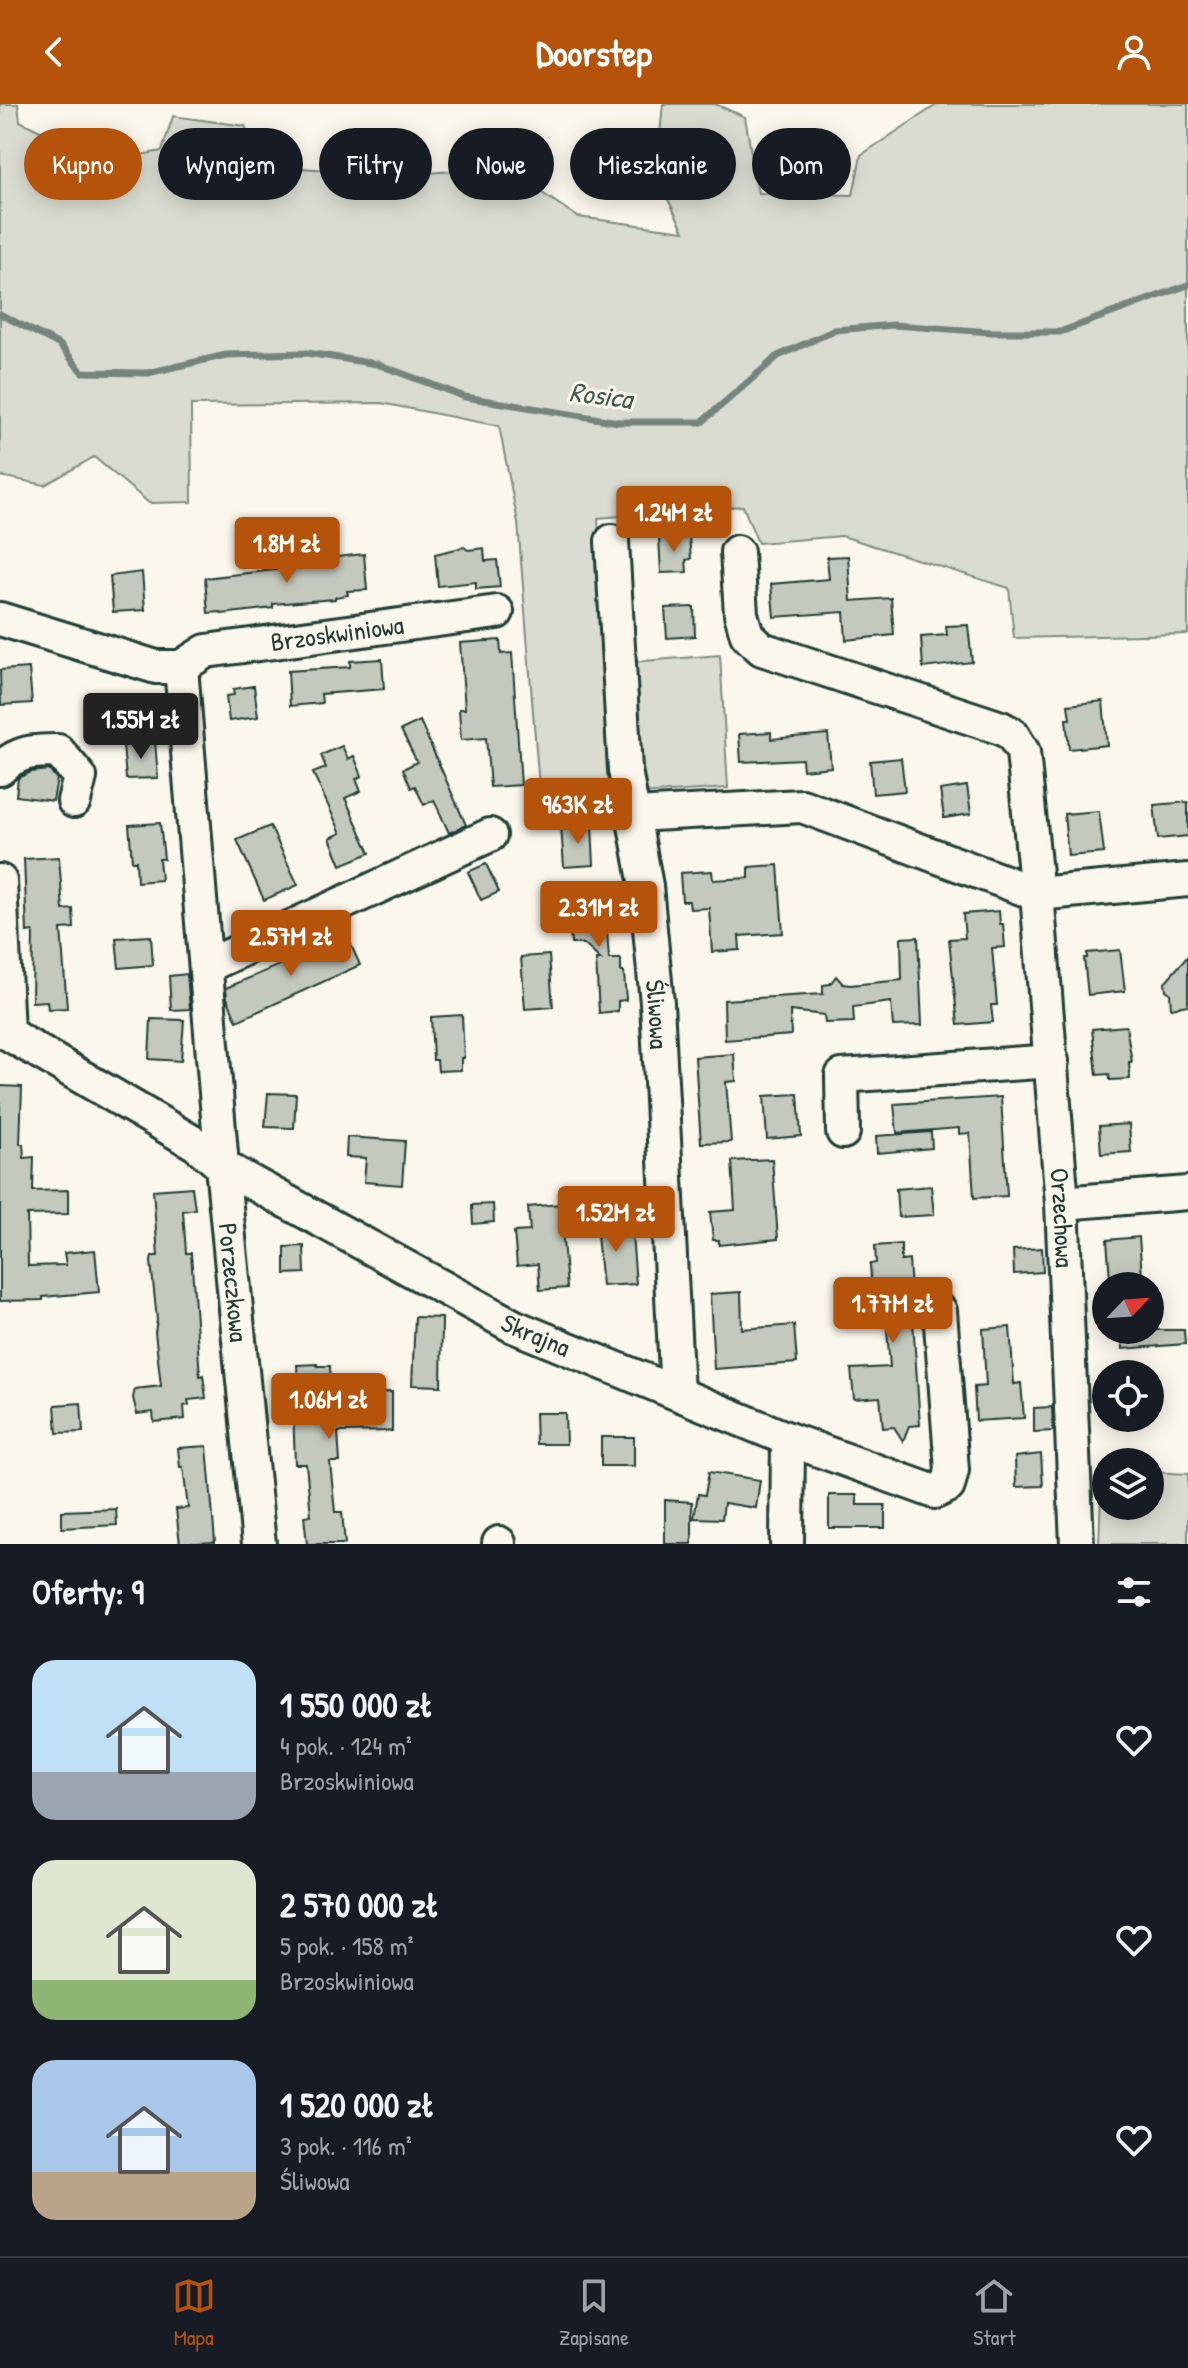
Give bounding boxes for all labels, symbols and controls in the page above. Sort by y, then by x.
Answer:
text: Doorstep [536,28,652,77]
icon: back [32,30,76,74]
icon: person [1112,30,1156,74]
chip: Kupno [24,128,142,200]
chip: Wynajem [158,128,303,200]
chip: Filtry [319,128,432,200]
chip: Nowe [448,128,554,200]
chip: Mieszkanie [570,128,736,200]
chip: Dom [752,128,851,200]
water label: Rosica [567,372,638,418]
pin: 1.24M zł [591,486,757,554]
text: 1.24M zł [634,494,714,529]
pin: 1.8M zł [213,517,361,585]
text: 1.8M zł [253,525,321,560]
street label: Brzoskwiniowa [268,607,406,659]
pin: 1.55M zł [58,693,224,761]
text: 1.55M zł [101,701,181,736]
pin: 963K zł [504,778,652,846]
text: 963K zł [542,786,614,821]
pin: 2.31M zł [516,881,682,949]
text: 2.31M zł [558,889,640,924]
pin: 2.57M zł [208,910,374,978]
text: 2.57M zł [249,918,333,953]
street label: Śliwowa [638,978,677,1050]
street label: Orzechowa [1042,1167,1083,1268]
pin: 1.52M zł [533,1186,699,1254]
text: 1.52M zł [576,1194,656,1229]
street label: Porzeczkowa [211,1221,257,1344]
north arrow [1092,1272,1164,1344]
map controls [1092,1272,1164,1520]
pin: 1.77M zł [810,1277,976,1345]
text: 1.77M zł [851,1285,935,1320]
street label: Skrajna [495,1305,575,1365]
button: locate [1092,1360,1164,1432]
pin: 1.06M zł [246,1373,412,1441]
text: 1.06M zł [289,1381,369,1416]
button: layers [1092,1448,1164,1520]
text: Oferty: 9 [32,1569,144,1615]
icon: filters [1112,1570,1156,1614]
text: 1 550 000 zł [280,1682,433,1728]
icon: home [96,1692,192,1788]
icon: heart [1112,1718,1156,1762]
text: 4 pok. · 124 m² [280,1728,412,1763]
text: Brzoskwiniowa [280,1763,414,1798]
text: 2 570 000 zł [280,1882,439,1928]
icon: home [96,1892,192,1988]
icon: heart [1112,1918,1156,1962]
text: 5 pok. · 158 m² [280,1928,413,1963]
text: Brzoskwiniowa [280,1963,414,1998]
text: 1 520 000 zł [280,2082,435,2128]
icon: home [96,2092,192,2188]
icon: heart [1112,2118,1156,2162]
text: 3 pok. · 116 m² [280,2128,412,2163]
text: Śliwowa [280,2163,349,2198]
tab: Mapa [172,2274,216,2352]
tab: Zapisane [559,2274,629,2352]
tab: Start [972,2274,1016,2352]

